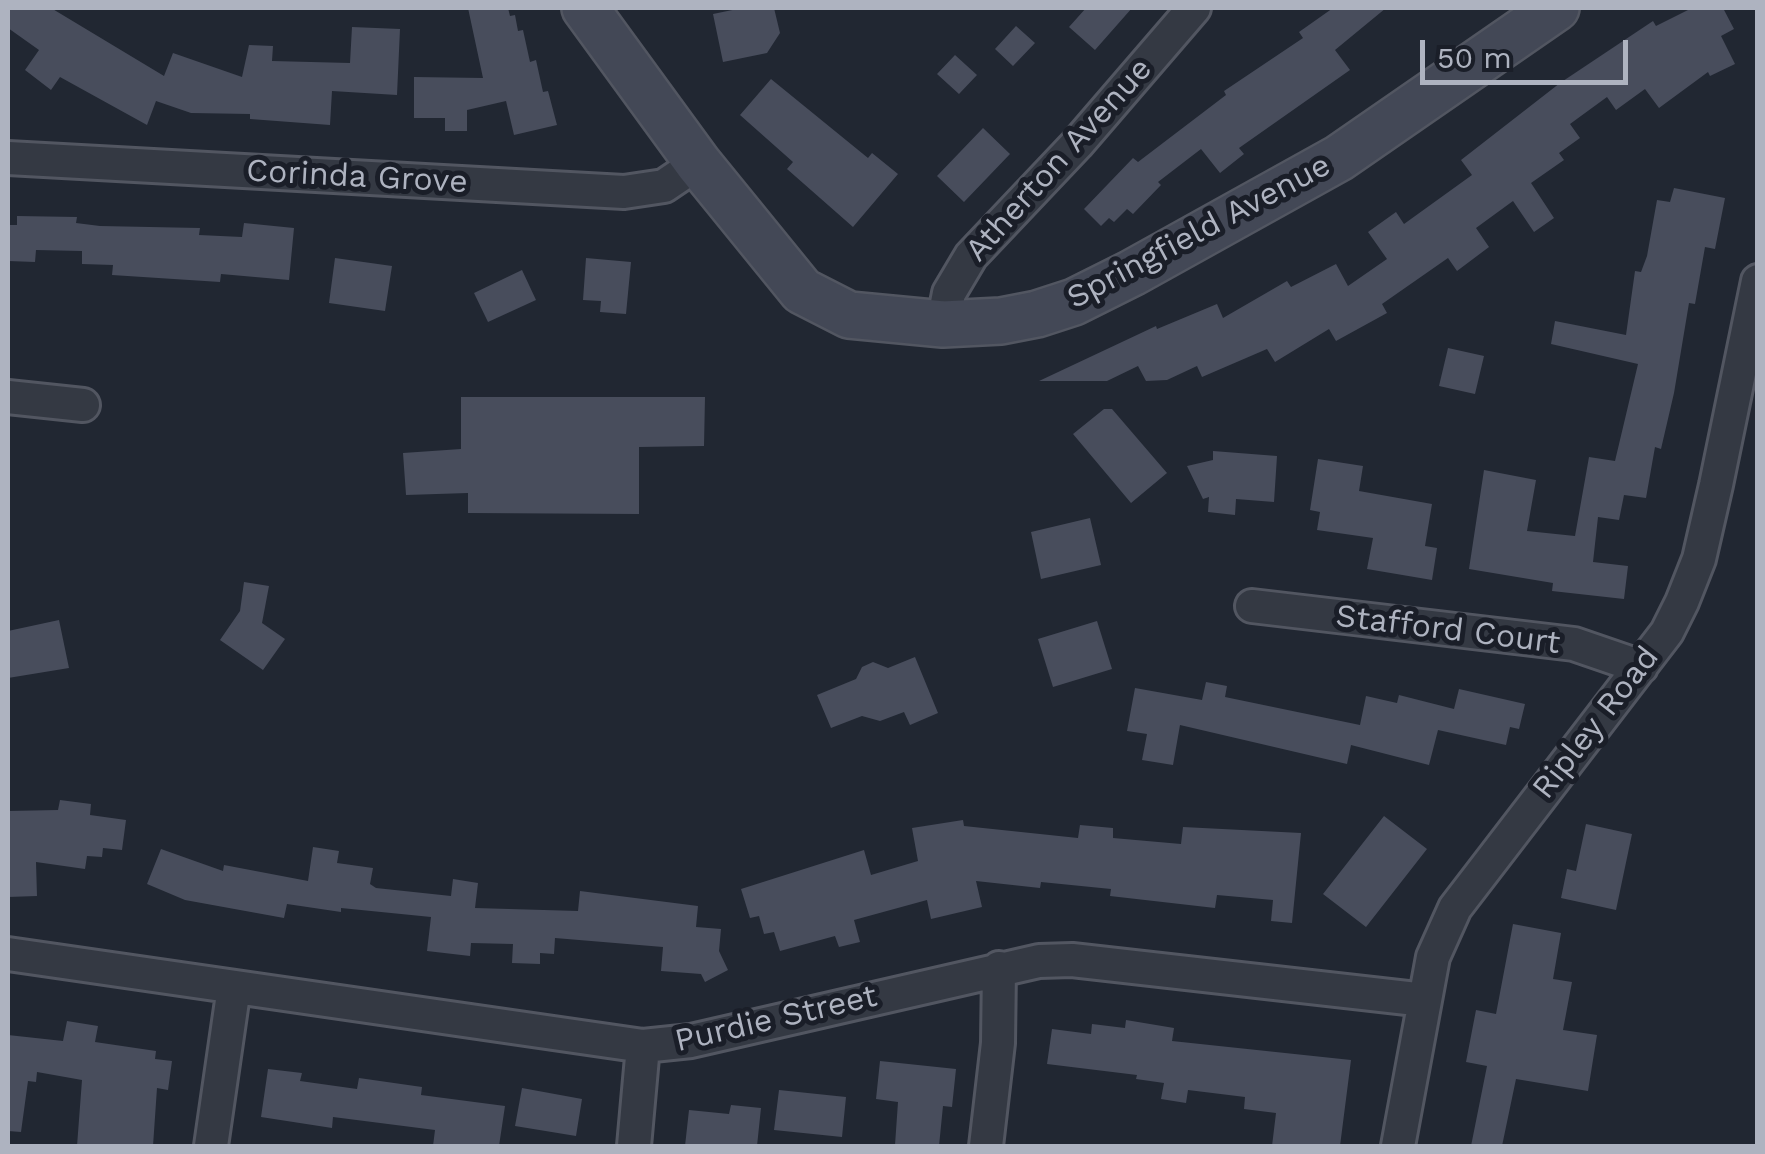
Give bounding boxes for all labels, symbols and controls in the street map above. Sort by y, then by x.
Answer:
scale bar [1425,20,1632,82]
text: 50 m [1437,40,1512,75]
street label: Atherton Avenue [958,50,1160,270]
street label: Springfield Avenue [1061,146,1337,318]
street label: Corinda Grove [245,152,469,202]
street label: Stafford Court [1334,597,1562,663]
street label: Ripley Road [1525,639,1667,807]
street label: Purdie Street [671,977,881,1061]

